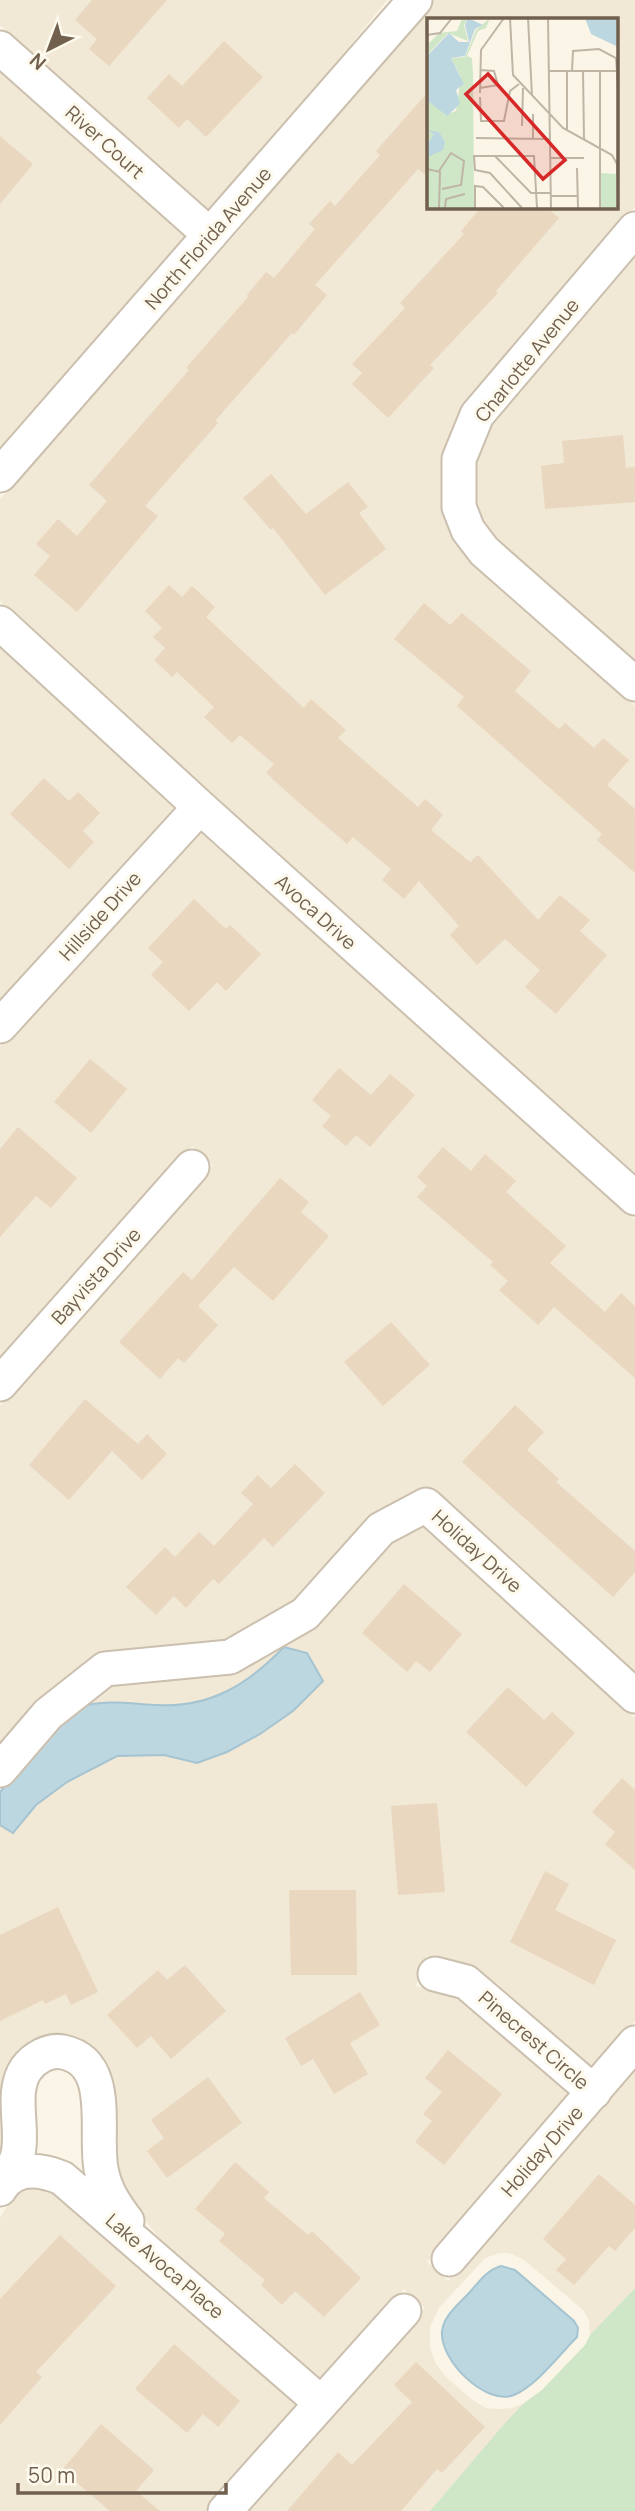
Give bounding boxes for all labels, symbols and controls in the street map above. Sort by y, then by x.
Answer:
north arrow [14,14,84,84]
inset map [427,18,618,208]
text: N [24,47,51,76]
street label: River Court [60,100,150,184]
street label: North Florida Avenue [139,161,277,315]
street label: Charlotte Avenue [469,293,585,427]
street label: Hillside Drive [53,866,147,966]
street label: Avoca Drive [270,869,362,955]
street label: Bayvista Drive [45,1222,147,1330]
street label: Holiday Drive [426,1504,528,1598]
street label: Pinecrest Circle [473,1985,595,2095]
street label: Holiday Drive [495,2100,589,2202]
street label: Lake Avoca Place [100,2207,230,2325]
scale bar [18,2452,226,2496]
text: 50 m [28,2461,75,2489]

